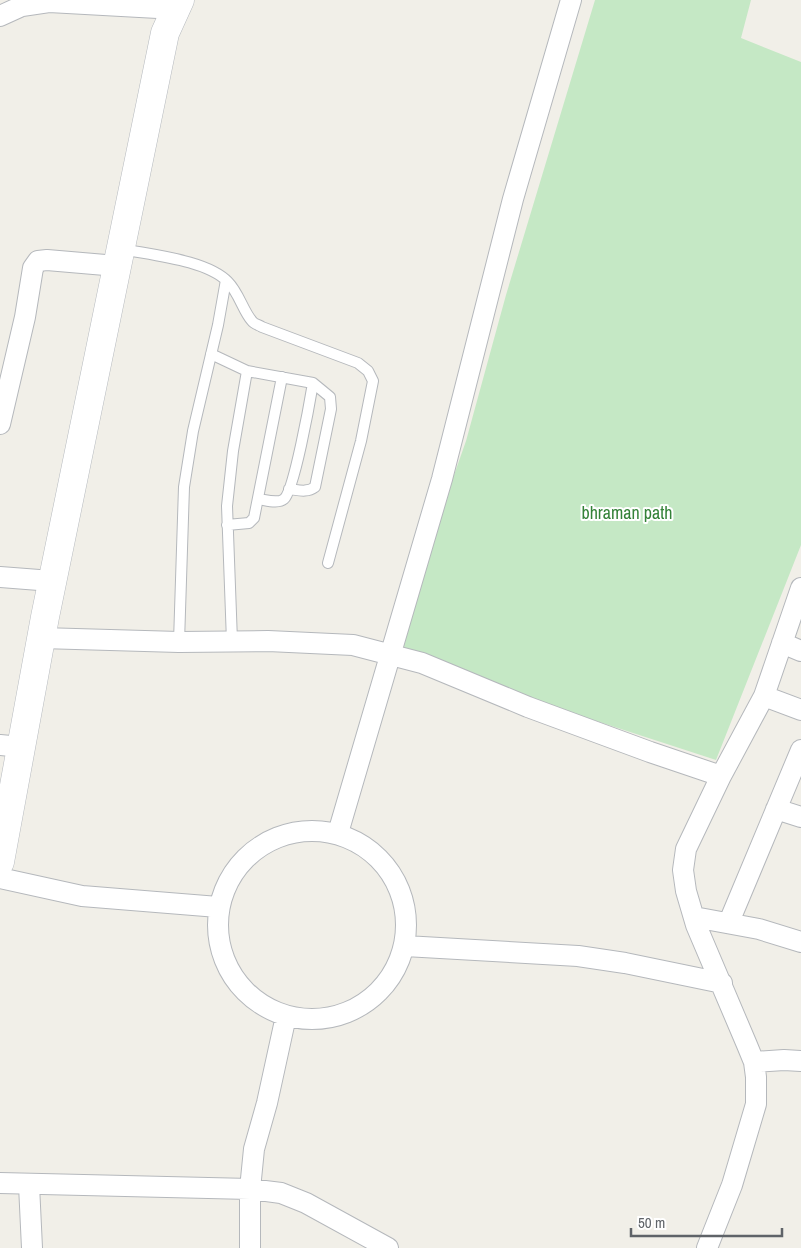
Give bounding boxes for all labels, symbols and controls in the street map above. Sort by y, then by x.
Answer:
park label: bhraman path [581,500,673,525]
scale bar [631,1206,782,1238]
text: 50 m [638,1212,665,1233]

